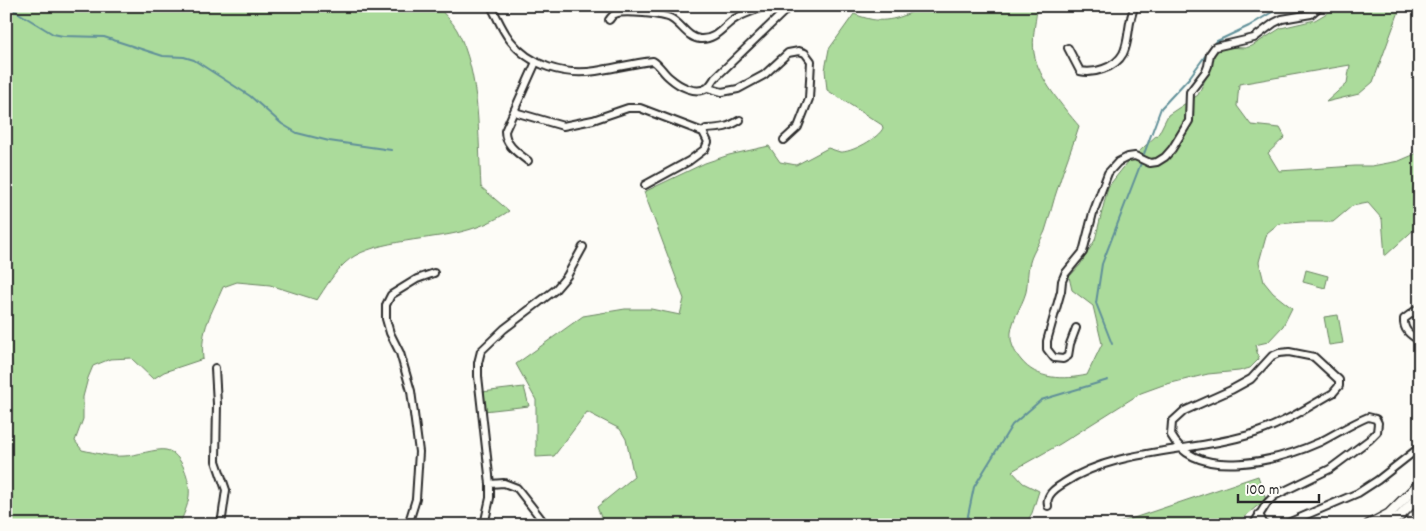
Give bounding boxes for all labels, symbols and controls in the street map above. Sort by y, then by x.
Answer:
scale bar [1238,471,1320,503]
text: 100 m [1246,480,1279,502]

